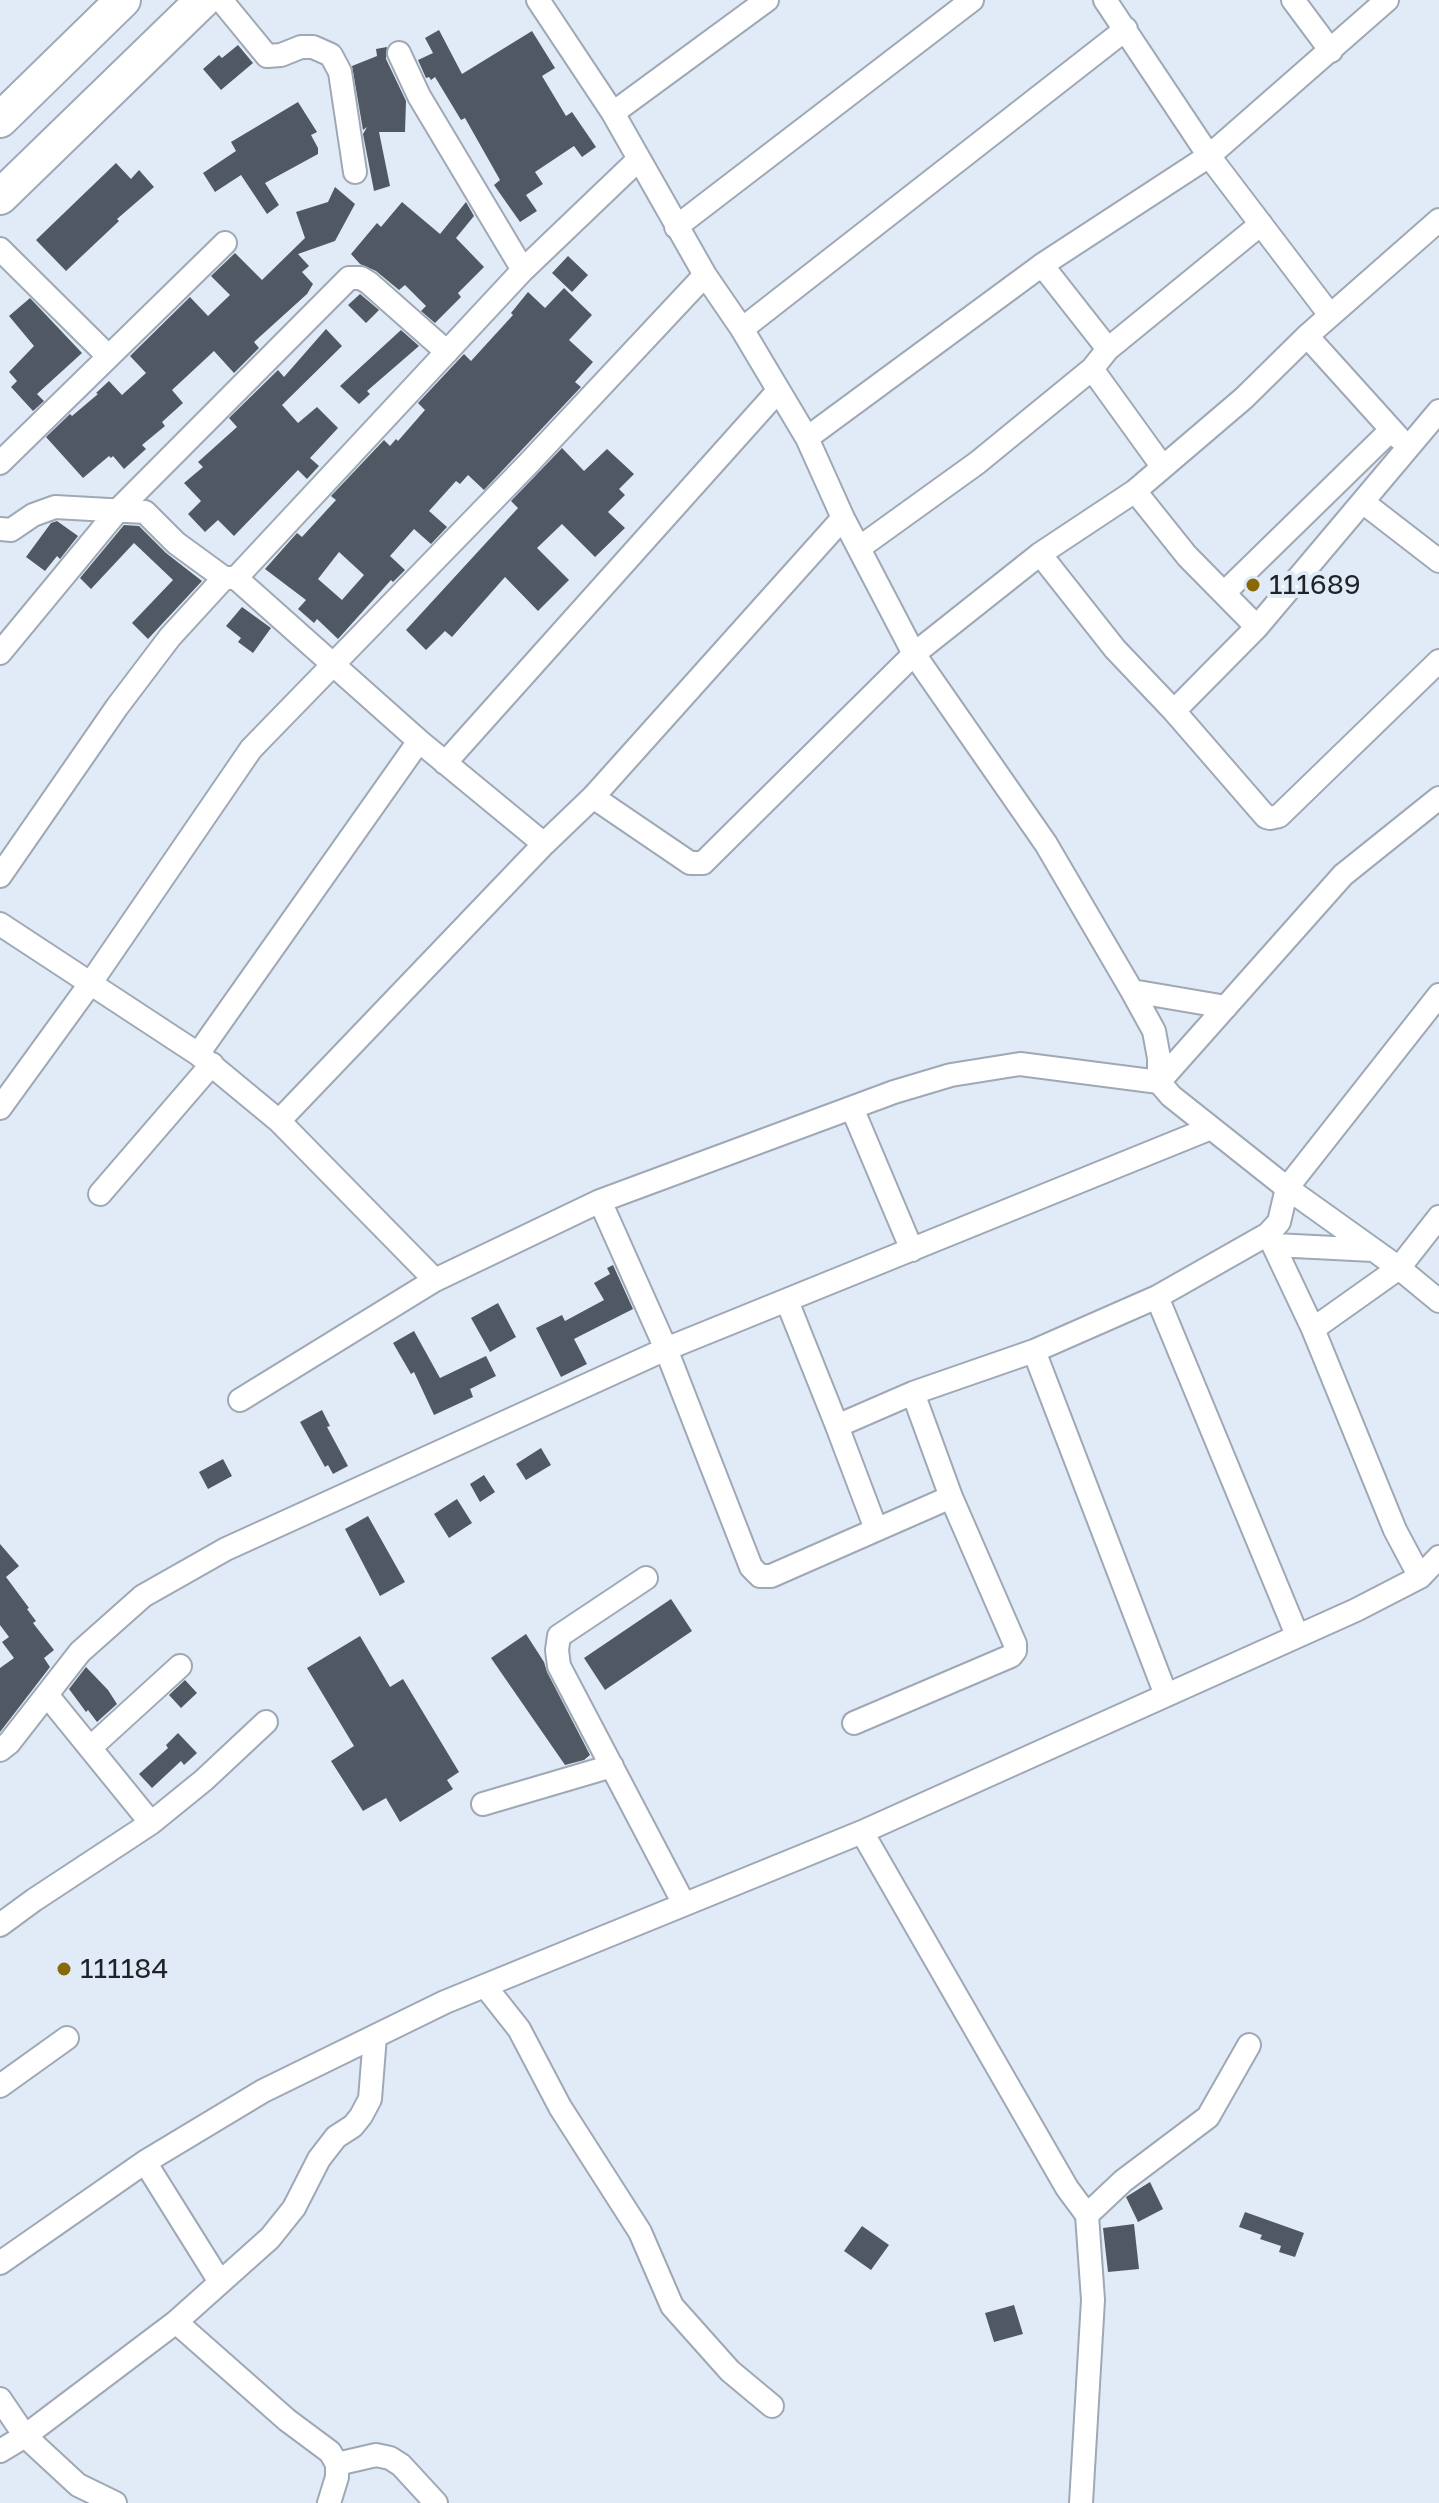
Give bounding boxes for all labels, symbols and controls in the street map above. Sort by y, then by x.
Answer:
place label: 111689 [1269,568,1361,602]
marker: 111689 [1244,576,1262,594]
place label: 111184 [80,1952,168,1986]
marker: 111184 [55,1960,73,1978]

